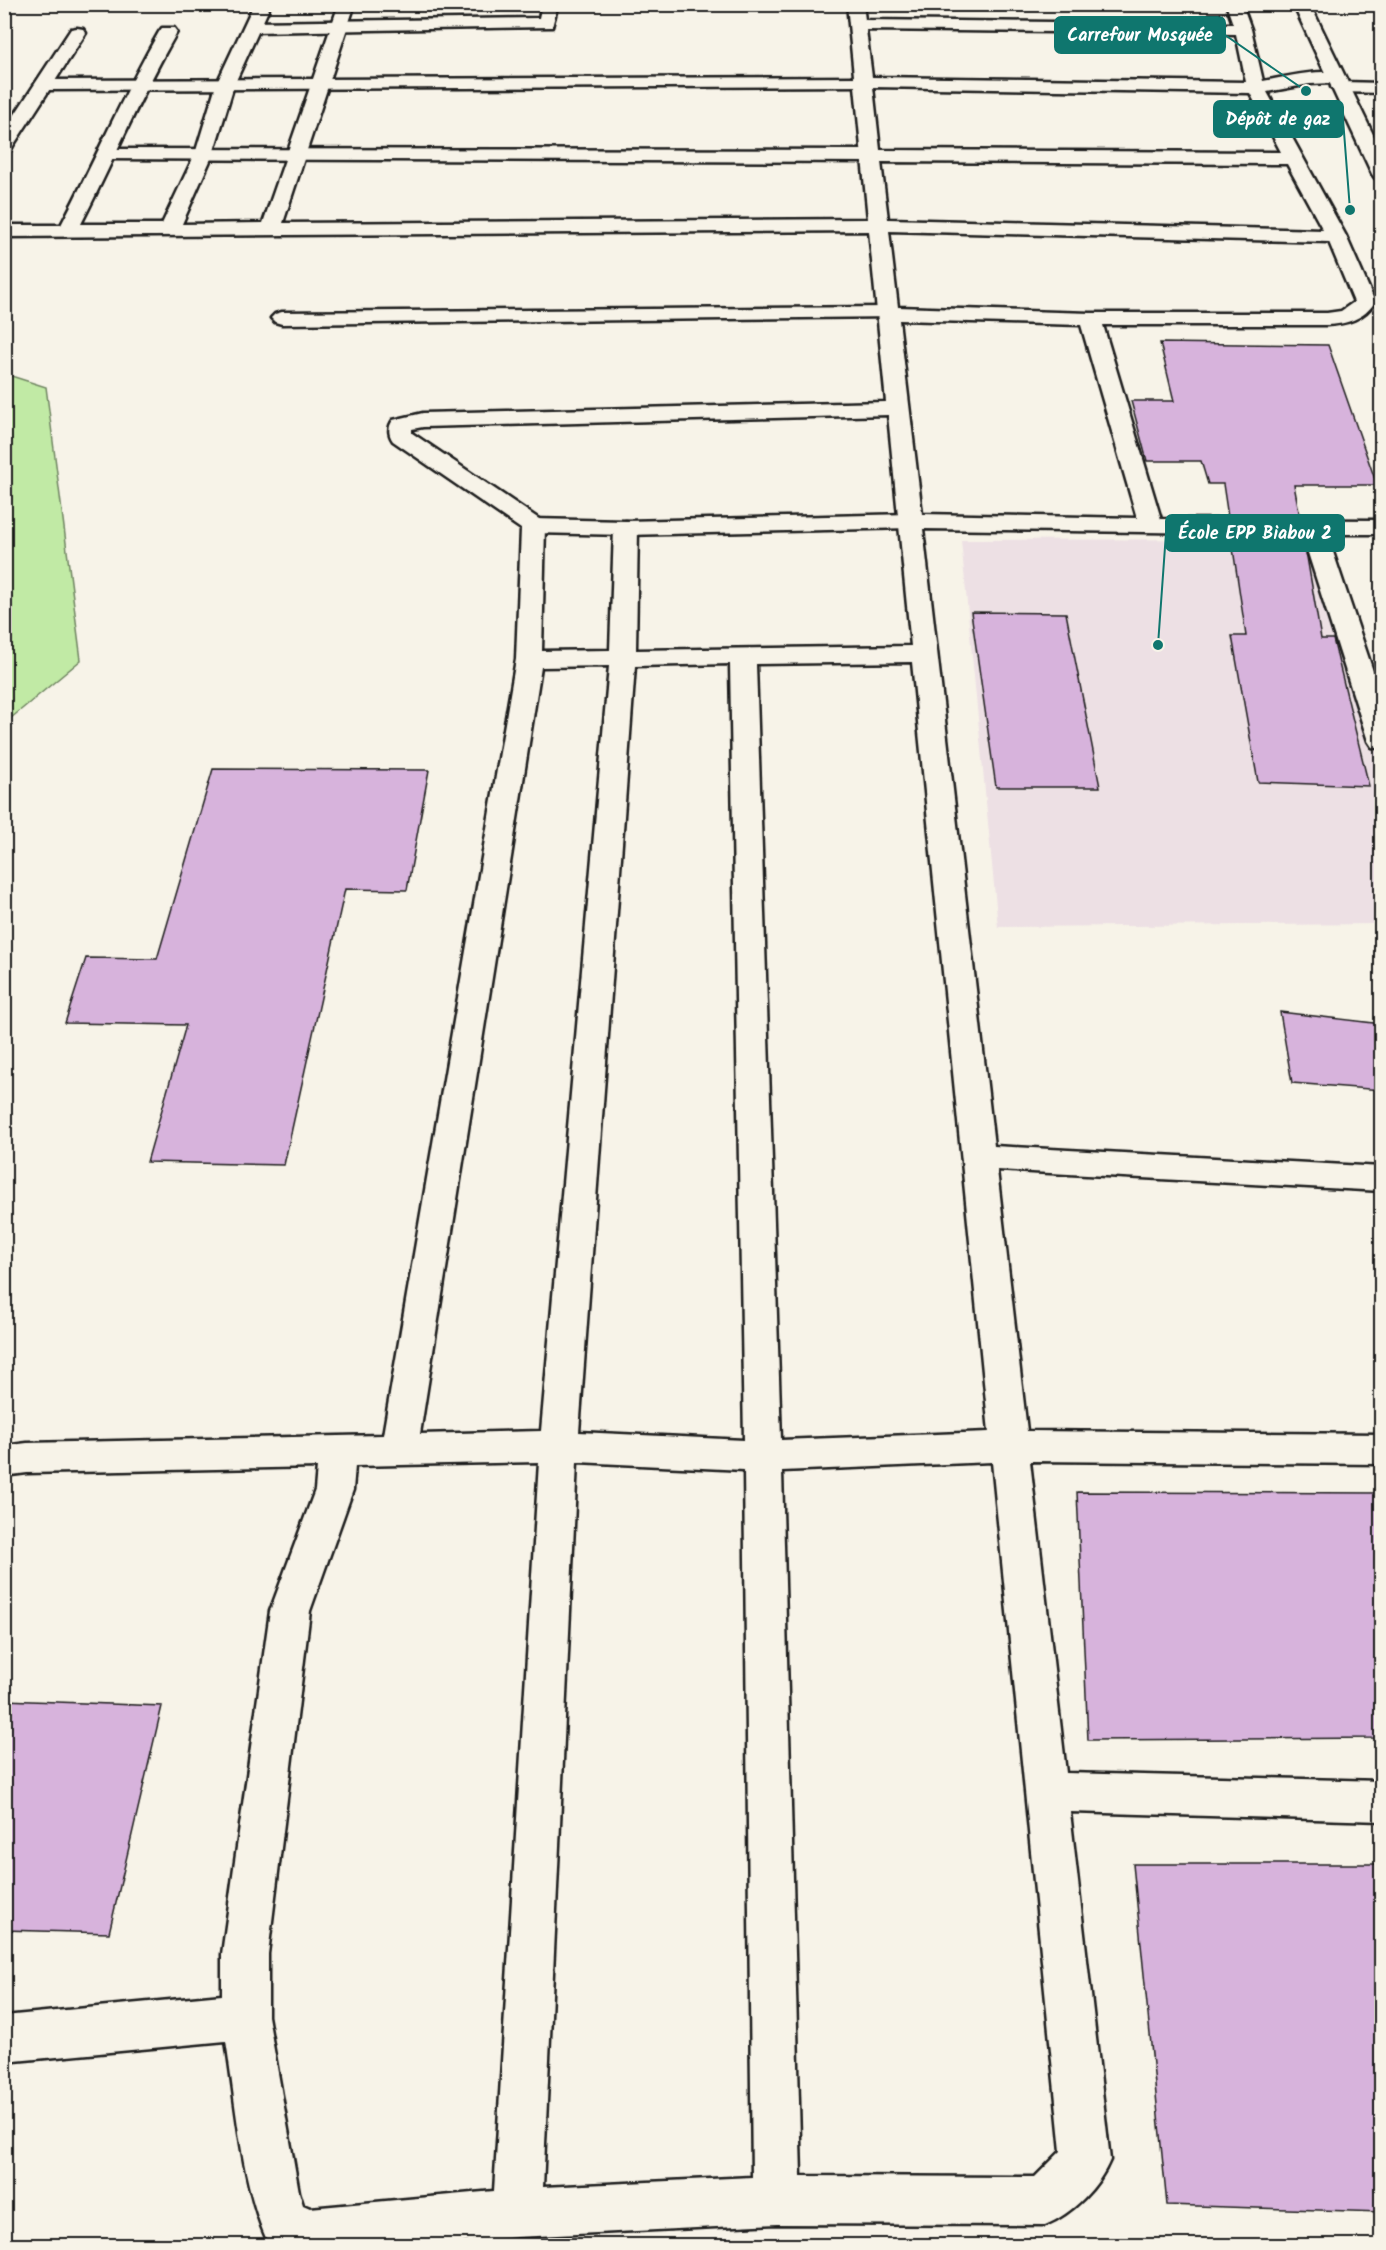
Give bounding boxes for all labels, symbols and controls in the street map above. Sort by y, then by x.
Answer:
callout: Carrefour Mosquée [1055,17,1225,53]
text: Carrefour Mosquée [1067,22,1213,51]
callout: Dépôt de gaz [1214,101,1343,137]
text: Dépôt de gaz [1226,106,1331,135]
callout: École EPP Biabou 2 [1166,515,1344,551]
text: École EPP Biabou 2 [1178,520,1332,549]

